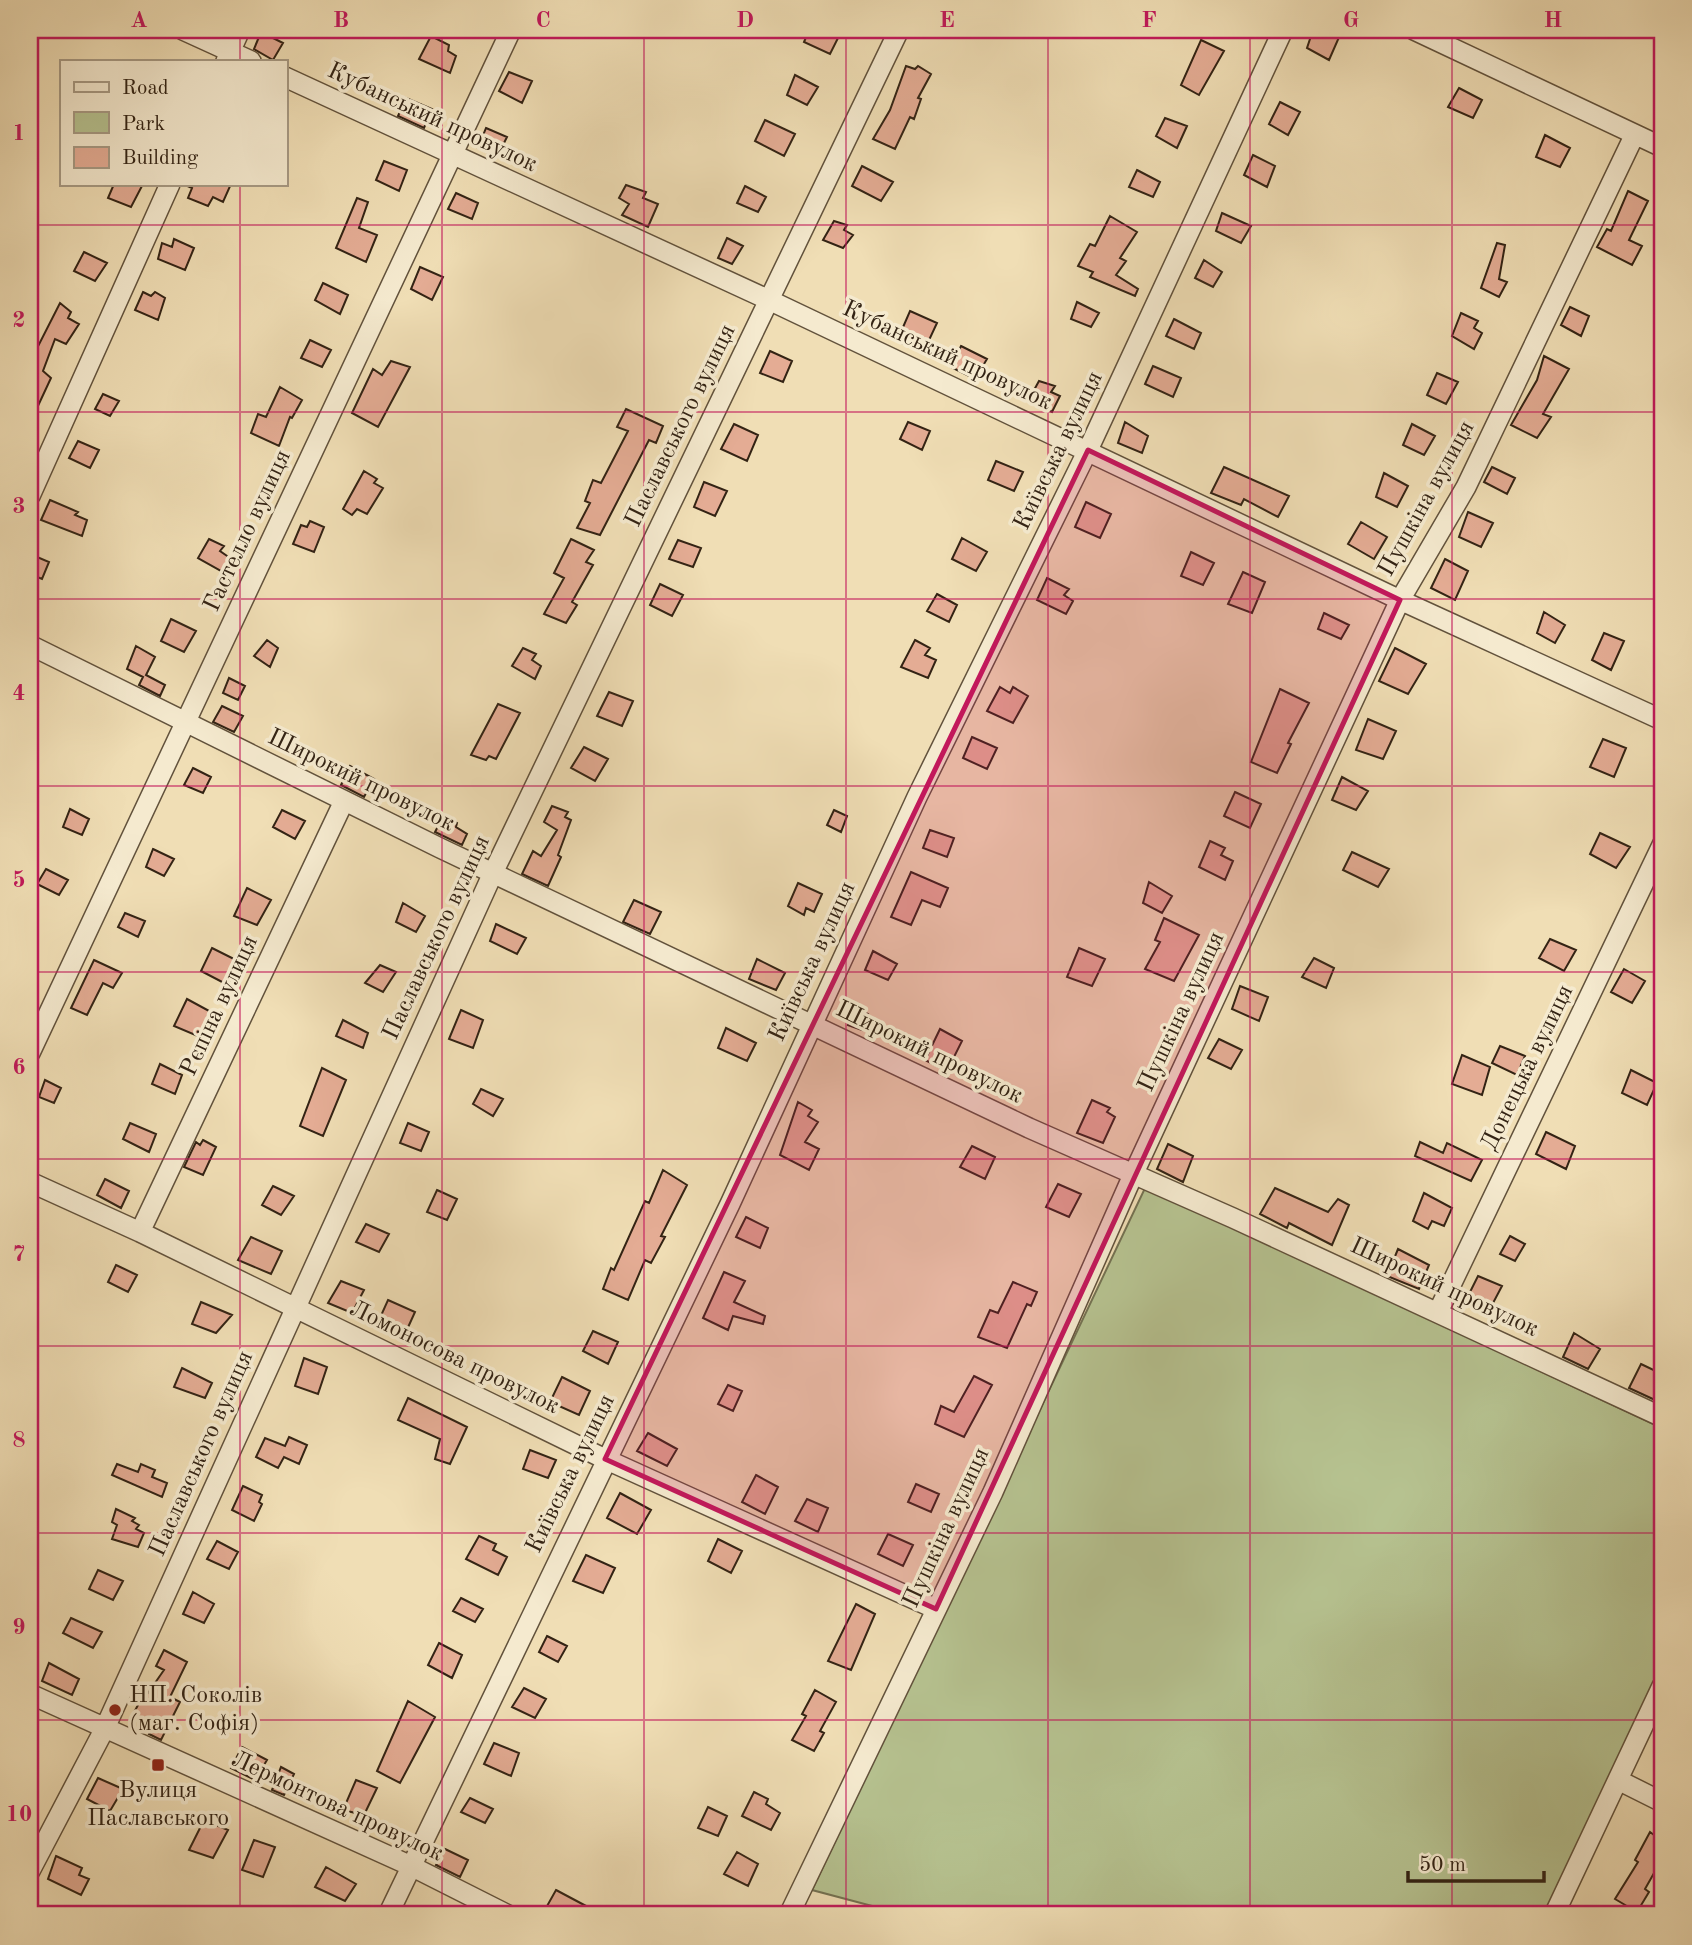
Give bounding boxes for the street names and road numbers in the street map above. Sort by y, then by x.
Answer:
street label: Кубанський провулок [323,59,541,177]
street label: Кубанський провулок [838,297,1056,415]
street label: Паславського вулиця [621,321,741,531]
street label: Київська вулиця [1010,368,1108,534]
street label: Пушкіна вулиця [1374,417,1480,581]
street label: Гастелло вулиця [200,446,296,616]
street label: Широкий провулок [264,725,458,837]
street label: Паславського вулиця [379,832,495,1044]
street label: Київська вулиця [766,878,860,1046]
street label: Пушкіна вулиця [1134,928,1230,1096]
street label: Рєпіна вулиця [177,932,263,1080]
street label: Донецька вулиця [1478,981,1578,1155]
street label: Широкий провулок [832,997,1026,1109]
street label: Широкий провулок [1346,1234,1542,1342]
street label: Ломоносова провулок [345,1297,563,1419]
street label: Паславського вулиця [146,1348,258,1560]
street label: Київська вулиця [522,1391,620,1557]
street label: Пушкіна вулиця [899,1444,995,1612]
street label: Лермонтова провулок [227,1747,447,1867]

